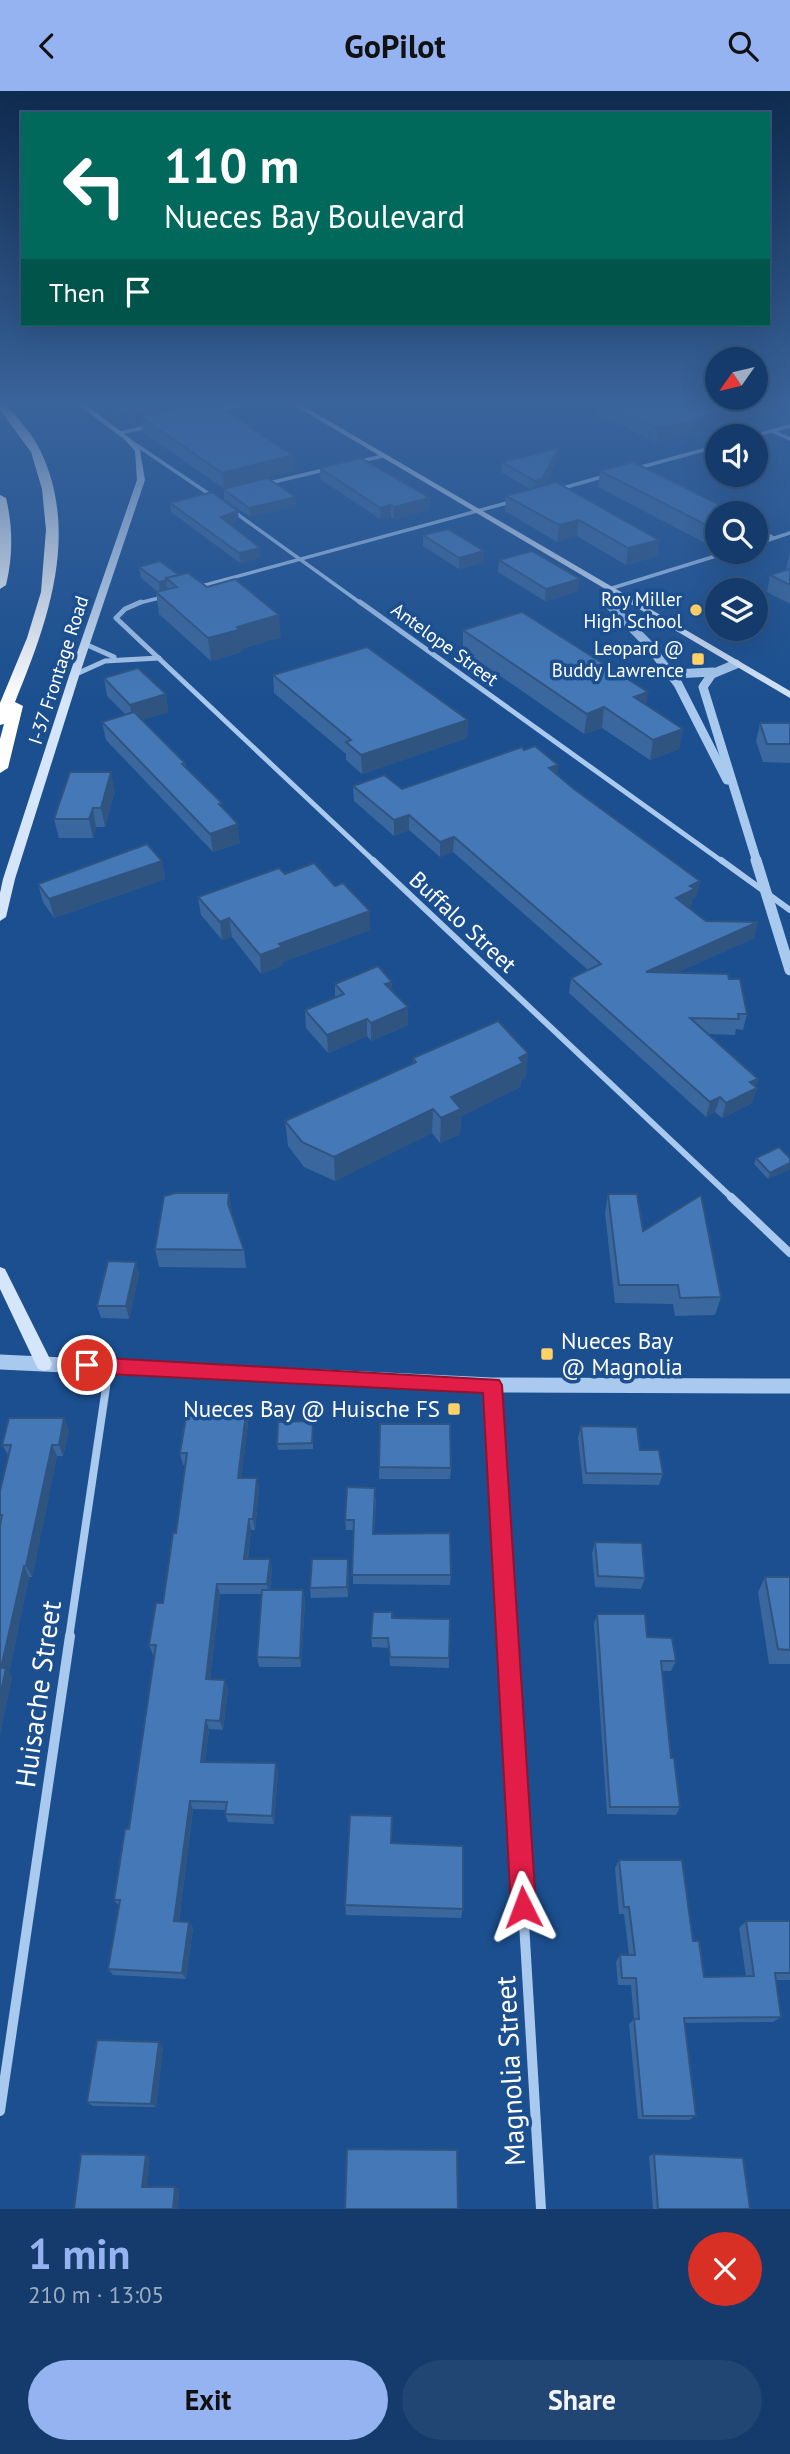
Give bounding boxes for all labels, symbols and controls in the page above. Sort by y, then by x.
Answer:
text: GoPilot [344,25,446,67]
icon: back [28,27,66,65]
icon: search [724,27,762,65]
text: 110 m [164,133,299,197]
icon: left [49,140,140,231]
text: Nueces Bay Boulevard [164,195,465,237]
icon: arrive [119,273,157,311]
text: Then [49,276,105,309]
north arrow [705,347,768,409]
map controls [705,347,768,641]
button: sound [705,424,768,487]
button: search [705,501,768,564]
button: layers [705,578,768,641]
place label: Roy Miller High School [584,587,683,633]
street label: I-37 Frontage Road [23,593,93,747]
street label: Antelope Street [387,597,504,691]
marker: Roy Miller High School [688,602,704,618]
place label: Leopard @ Buddy Lawrence [552,636,684,682]
marker: Leopard @ Buddy Lawrence [690,651,706,667]
street label: Buffalo Street [404,865,523,979]
place label: Nueces Bay @ Magnolia [561,1326,683,1381]
pin [57,1335,117,1395]
icon: arrive [68,1346,106,1384]
marker: Nueces Bay @ Magnolia [539,1346,555,1362]
place label: Nueces Bay @ Huische FS [183,1394,440,1423]
marker: Nueces Bay @ Huische FS [446,1401,462,1417]
street label: Huisache Street [6,1598,69,1790]
position arrow [486,1870,560,1944]
street label: Magnolia Street [486,1975,533,2167]
text: 1 min [28,2226,130,2281]
button: close [688,2232,762,2306]
text: 210 m · 13:05 [28,2280,164,2309]
button: Exit [28,2360,388,2440]
button: Share [402,2360,762,2440]

